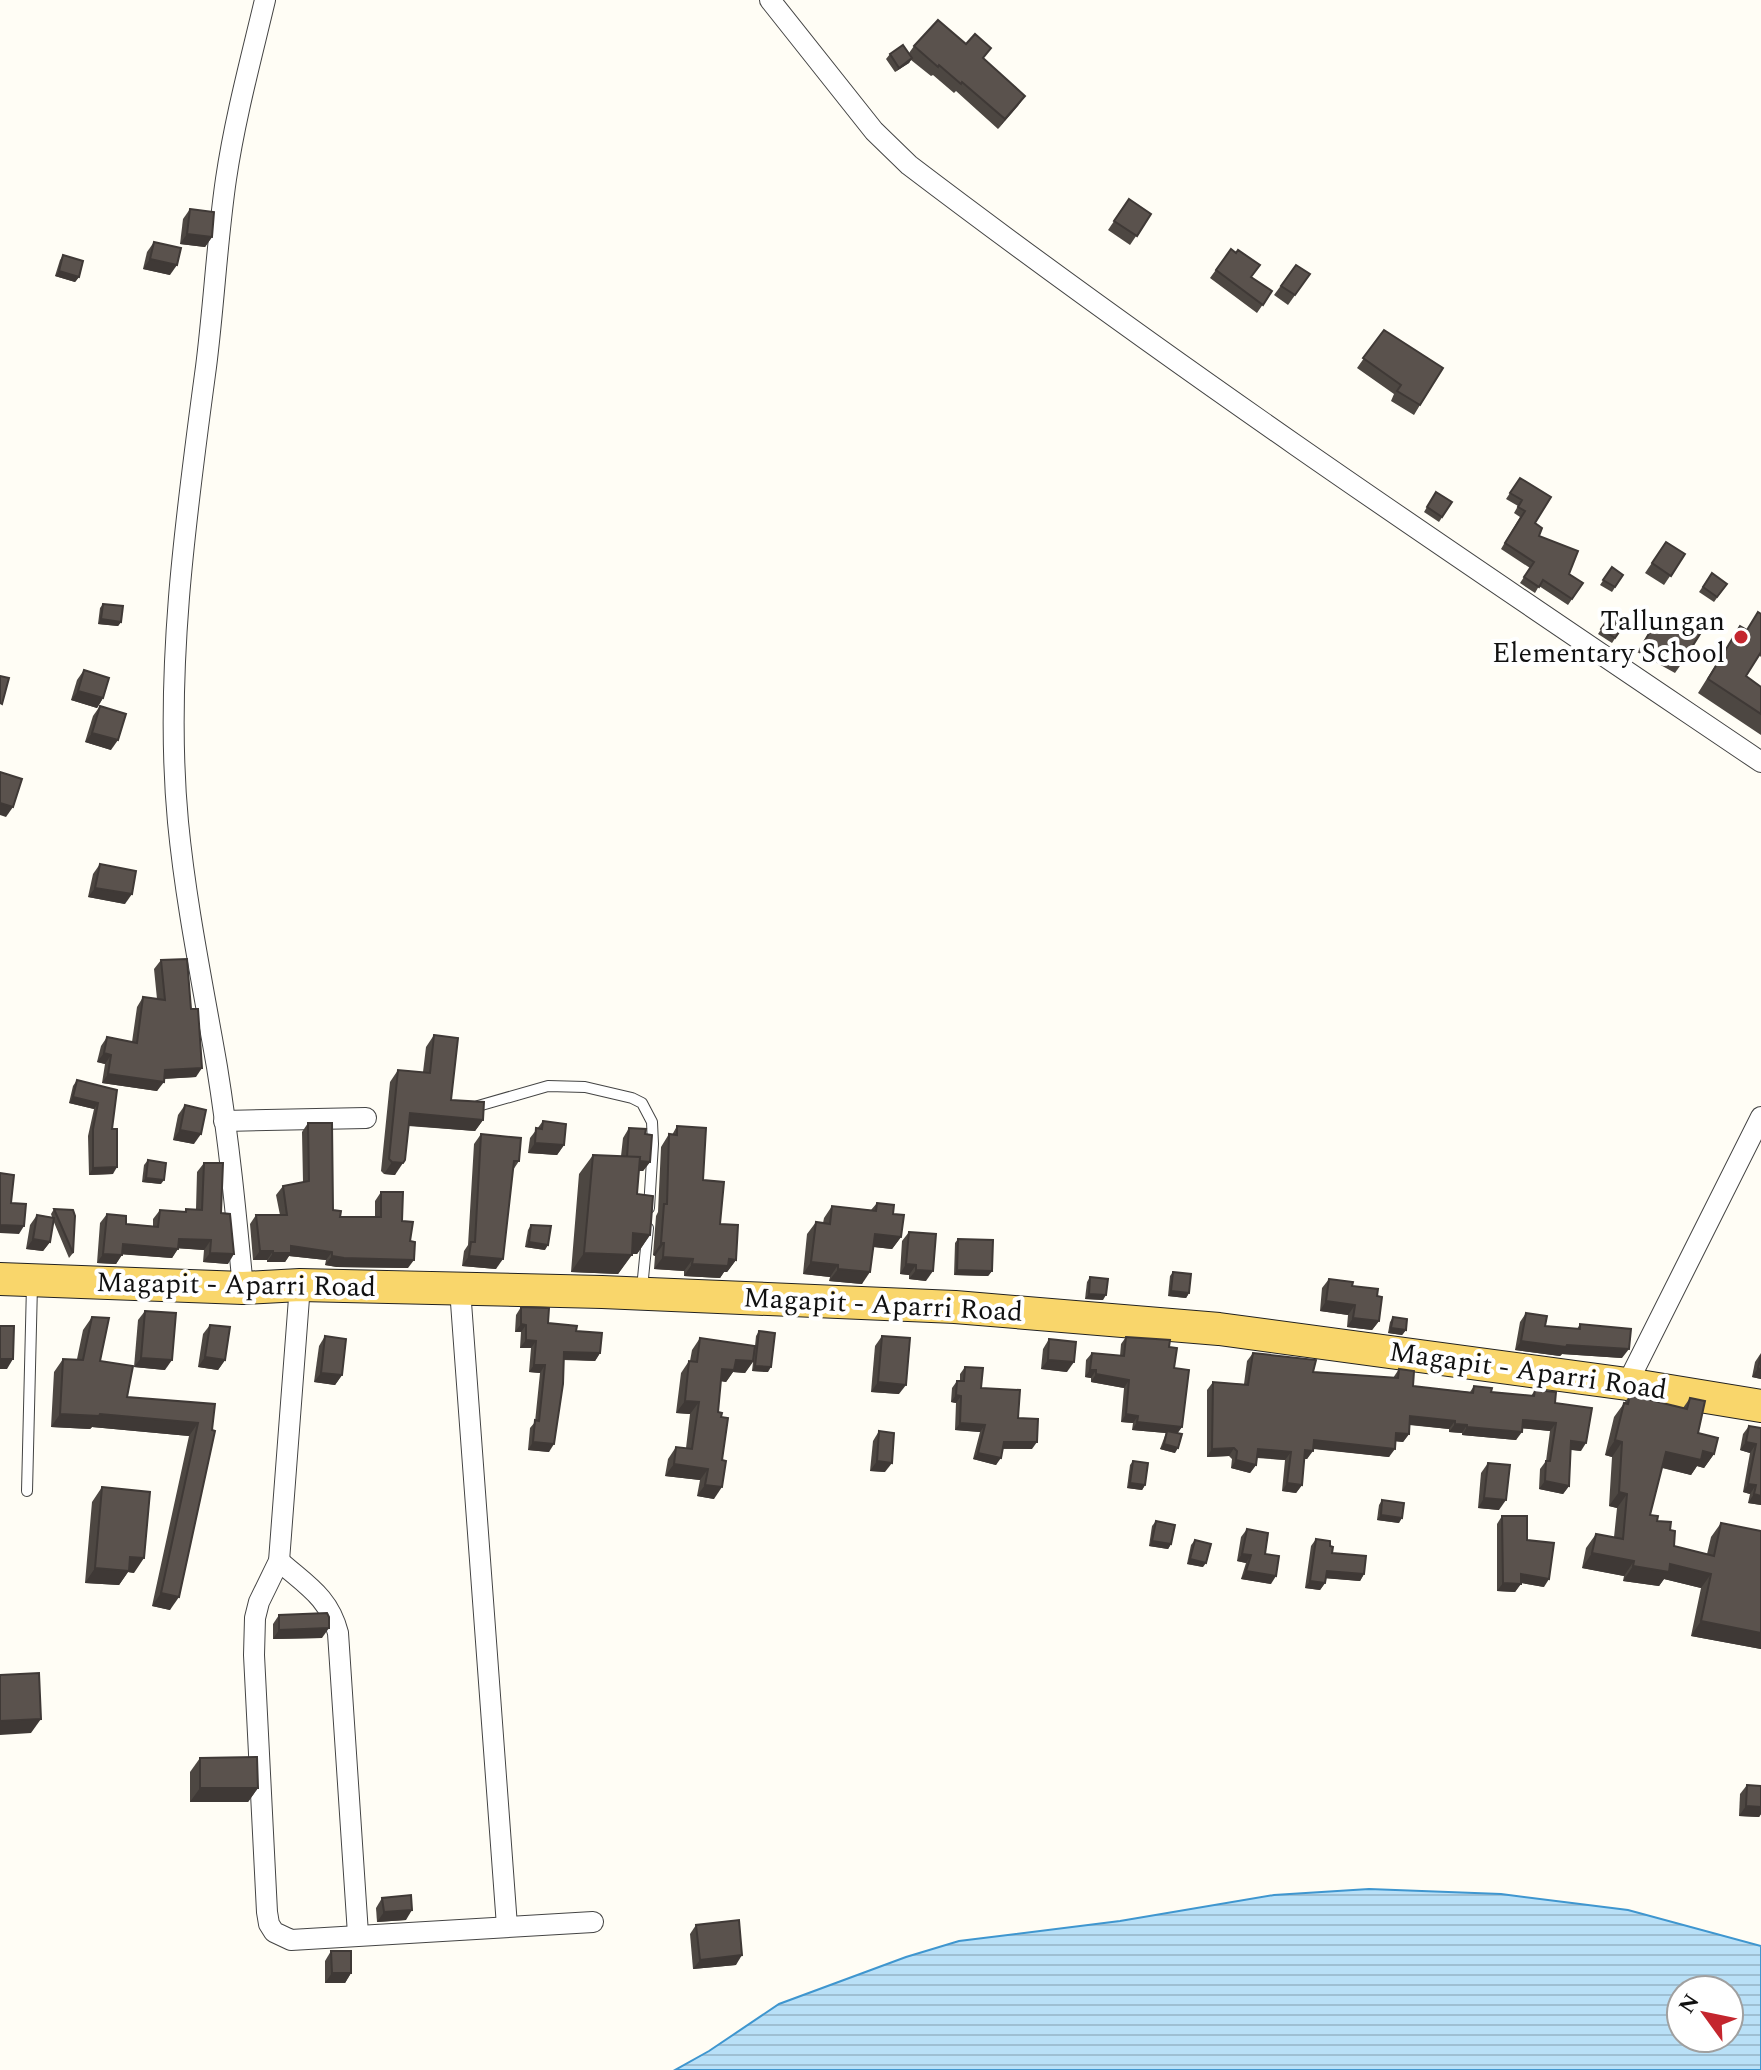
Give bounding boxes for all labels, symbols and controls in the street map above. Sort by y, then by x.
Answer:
place label: Tallungan Elementary School [1492,600,1725,675]
marker: Tallungan Elementary School [1732,628,1750,646]
street label: Magapit - Aparri Road [96,1261,376,1309]
street label: Magapit - Aparri Road [742,1276,1024,1334]
street label: Magapit - Aparri Road [1386,1330,1670,1412]
north arrow [1665,1974,1745,2054]
text: N [1671,1987,1708,2020]

